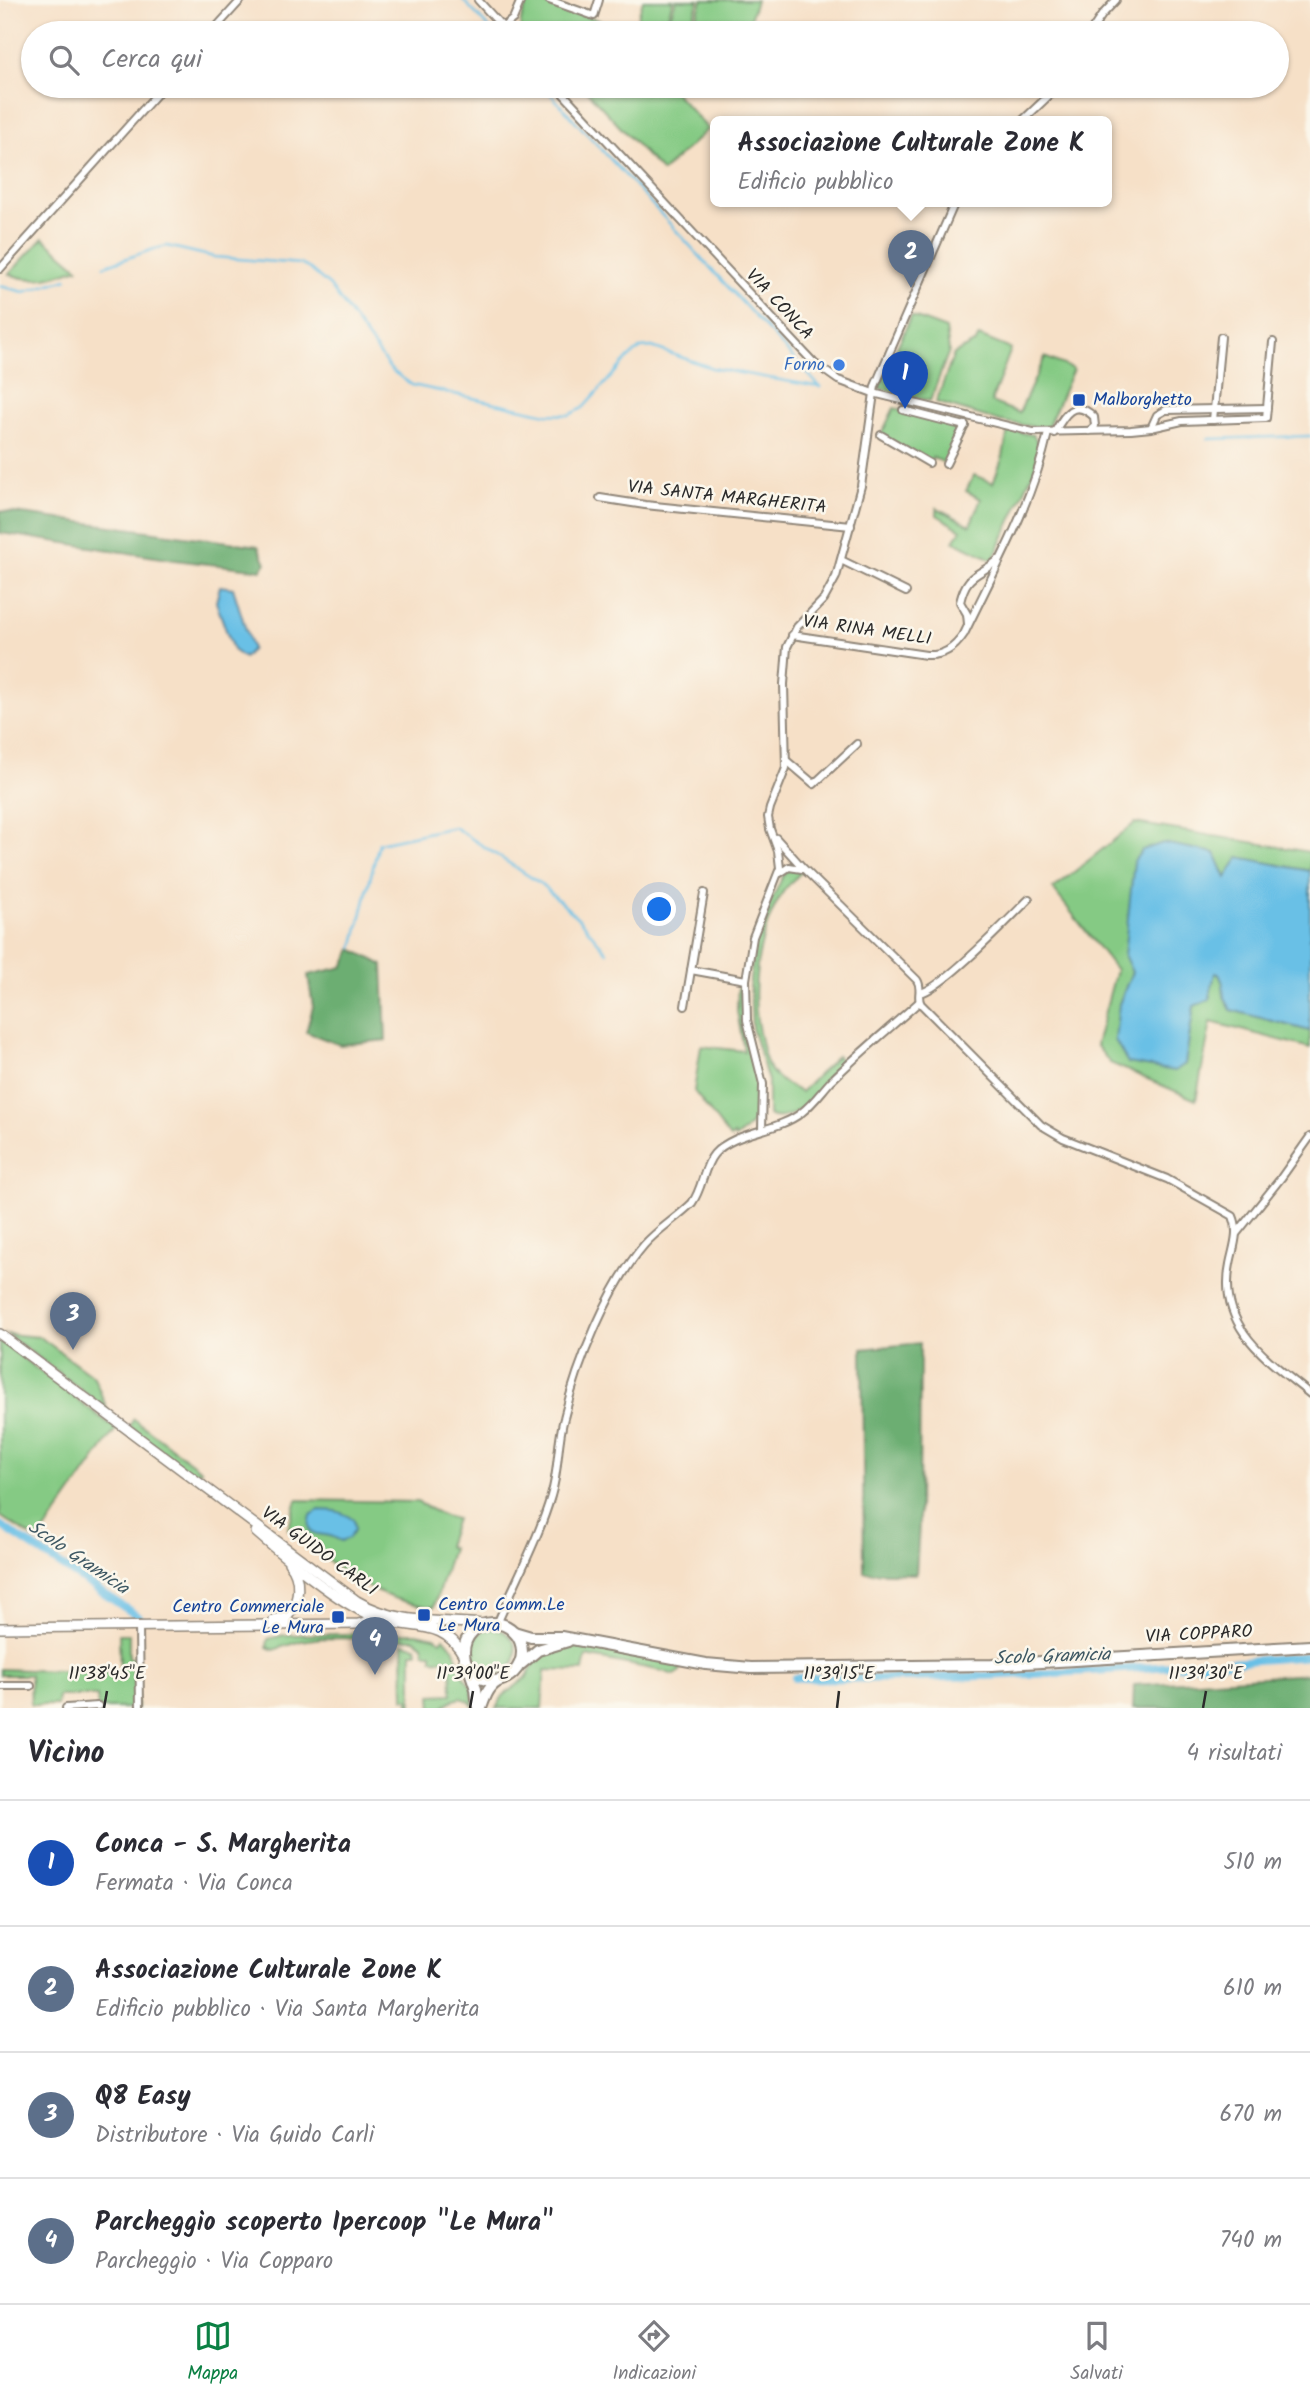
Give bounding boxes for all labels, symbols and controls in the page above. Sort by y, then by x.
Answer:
search box [21,21,1289,98]
text: Cerca qui [101,39,202,81]
icon: search [45,41,83,79]
popup [710,116,1112,207]
text: Associazione Culturale Zone K [737,123,1085,165]
text: Edificio pubblico [737,165,893,201]
pin: 2 [888,230,934,288]
street label: VIA CONCA [738,263,820,347]
place label: Forno [784,351,825,380]
pin: 1 [882,351,928,409]
marker: Forno [831,357,847,373]
place label: Malborghetto [1093,386,1192,415]
marker: Malborghetto [1071,392,1087,408]
street label: VIA SANTA MARGHERITA [626,473,828,523]
street label: VIA RINA MELLI [801,608,933,654]
your location [642,892,676,926]
pin: 3 [50,1292,96,1350]
street label: VIA GUIDO CARLI [255,1500,383,1604]
water label: Scolo Gramicia [21,1513,136,1604]
place label: Centro Comm.Le Le Mura [438,1591,565,1641]
place label: Centro Commerciale Le Mura [172,1593,324,1643]
marker: Centro Comm.Le Le Mura [416,1607,432,1623]
marker: Centro Commerciale Le Mura [330,1609,346,1625]
pin: 4 [352,1617,398,1675]
street label: VIA COPPARO [1145,1618,1253,1652]
water label: Scolo Gramicia [993,1640,1112,1674]
text: 11°38'45"E [68,1660,146,1689]
text: 11°39'00"E [436,1660,510,1689]
text: 11°39'15"E [804,1660,875,1689]
text: 11°39'30"E [1169,1660,1244,1689]
text: Vicino [28,1730,105,1778]
text: 4 risultati [1186,1736,1282,1772]
text: Conca - S. Margherita [95,1824,351,1866]
text: 1 [48,1845,54,1881]
text: 510 m [1223,1845,1282,1881]
text: Fermata · Via Conca [95,1866,293,1902]
text: Associazione Culturale Zone K [95,1950,442,1992]
text: 2 [44,1971,58,2007]
text: 610 m [1223,1971,1282,2007]
text: Edificio pubblico · Via Santa Margherita [95,1992,480,2028]
text: Q8 Easy [95,2076,191,2118]
text: 3 [45,2097,57,2133]
text: 670 m [1220,2097,1282,2133]
text: Distributore · Via Guido Carli [95,2118,374,2154]
text: Parcheggio scoperto Ipercoop "Le Mura" [95,2202,554,2244]
text: 4 [45,2223,57,2259]
text: 740 m [1220,2223,1282,2259]
text: Parcheggio · Via Copparo [95,2244,333,2280]
tab: Mappa [187,2317,238,2389]
tab: Indicazioni [612,2317,696,2389]
tab: Salvati [1070,2317,1123,2389]

